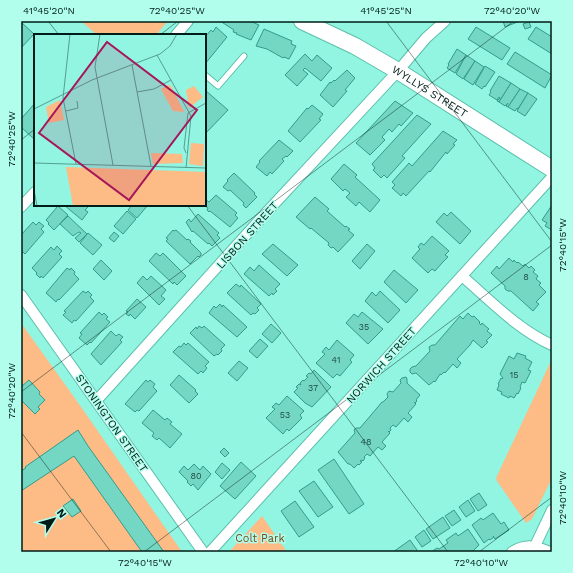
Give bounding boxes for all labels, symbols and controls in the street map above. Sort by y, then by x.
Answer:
text: 41°45'20"N [23,5,75,16]
text: 72°40'25"W [149,5,205,16]
text: 41°45'25"N [360,5,412,16]
text: 72°40'20"W [484,5,540,16]
inset map [34,34,206,206]
street label: WYLLYS STREET [389,63,470,121]
text: 72°40'25"W [6,111,17,167]
street label: LISBON STREET [214,199,281,271]
text: 72°40'15"W [557,218,568,272]
house number: 8 [523,272,529,282]
house number: 35 [359,322,369,332]
street label: NORWICH STREET [344,324,419,406]
house number: 41 [332,355,340,365]
text: 72°40'20"W [6,363,17,419]
house number: 15 [510,370,518,380]
street label: STONINGTON STREET [73,372,151,475]
house number: 37 [308,383,318,393]
house number: 53 [280,410,290,420]
house number: 48 [360,437,372,447]
house number: 80 [190,471,202,481]
text: 72°40'10"W [557,471,568,525]
north arrow [34,499,74,539]
text: N [54,506,69,520]
park label: Colt Park [235,532,285,545]
text: 72°40'15"W [118,557,172,568]
text: 72°40'10"W [454,557,508,568]

